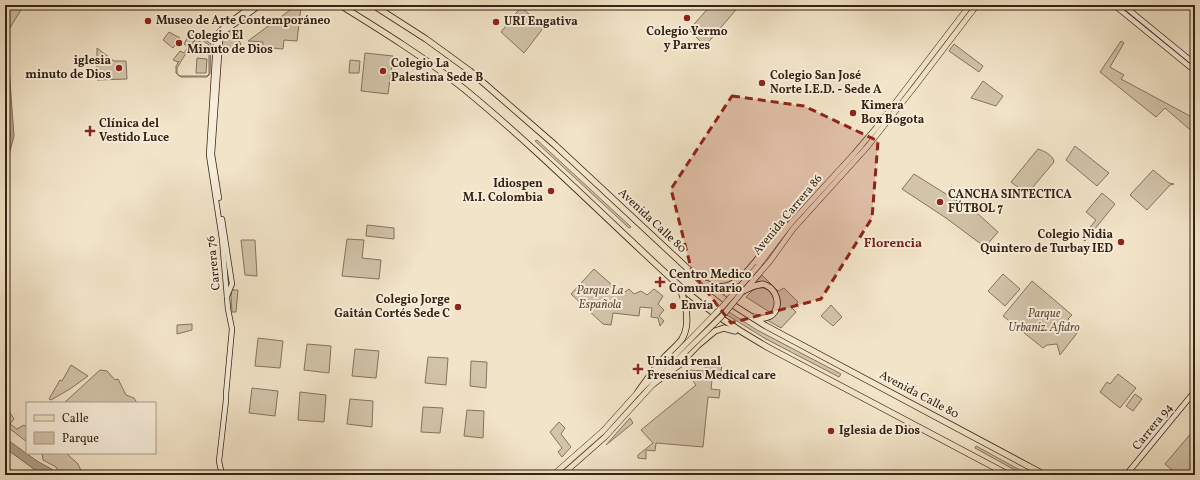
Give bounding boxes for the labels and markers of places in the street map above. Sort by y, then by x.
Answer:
place label: Museo de Arte Contemporáneo [156,13,331,29]
marker: Colegio Yermo y Parres [682,13,692,23]
place label: URI Engativa [504,14,578,30]
marker: Museo de Arte Contemporáneo [143,16,153,26]
marker: URI Engativa [491,17,501,27]
place label: Colegio Yermo y Parres [646,24,728,54]
place label: Colegio El Minuto de Dios [187,28,273,58]
marker: Colegio El Minuto de Dios [174,38,184,48]
place label: iglesia minuto de Dios [25,53,111,83]
place label: Colegio La Palestina Sede B [391,56,483,86]
marker: iglesia minuto de Dios [114,63,124,73]
marker: Colegio La Palestina Sede B [378,66,388,76]
place label: Colegio San José Norte I.E.D. - Sede A [770,68,882,98]
marker: Colegio San José Norte I.E.D. - Sede A [757,78,767,88]
place label: Kimera Box Bogota [861,98,925,128]
marker: Kimera Box Bogota [848,108,858,118]
place label: Clínica del Vestido Luce [99,116,169,146]
marker: Clínica del Vestido Luce [84,125,96,137]
place label: Idiospen M.I. Colombia [463,176,543,206]
marker: Idiospen M.I. Colombia [546,186,556,196]
place label: CANCHA SINTECTICA FÚTBOL 7 [948,187,1072,217]
marker: CANCHA SINTECTICA FÚTBOL 7 [935,197,945,207]
place label: Colegio Nidia Quintero de Turbay IED [980,227,1113,257]
marker: Colegio Nidia Quintero de Turbay IED [1116,237,1126,247]
place label: Centro Medico Comunitario [669,267,752,297]
marker: Centro Medico Comunitario [654,276,666,288]
place label: Colegio Jorge Gaitán Cortés Sede C [334,292,450,322]
place label: Envía [681,298,714,314]
marker: Envía [668,301,678,311]
marker: Colegio Jorge Gaitán Cortés Sede C [453,302,463,312]
place label: Unidad renal Fresenius Medical care [647,354,776,384]
marker: Unidad renal Fresenius Medical care [632,363,644,375]
place label: Iglesia de Dios [839,423,921,439]
marker: Iglesia de Dios [826,426,836,436]

